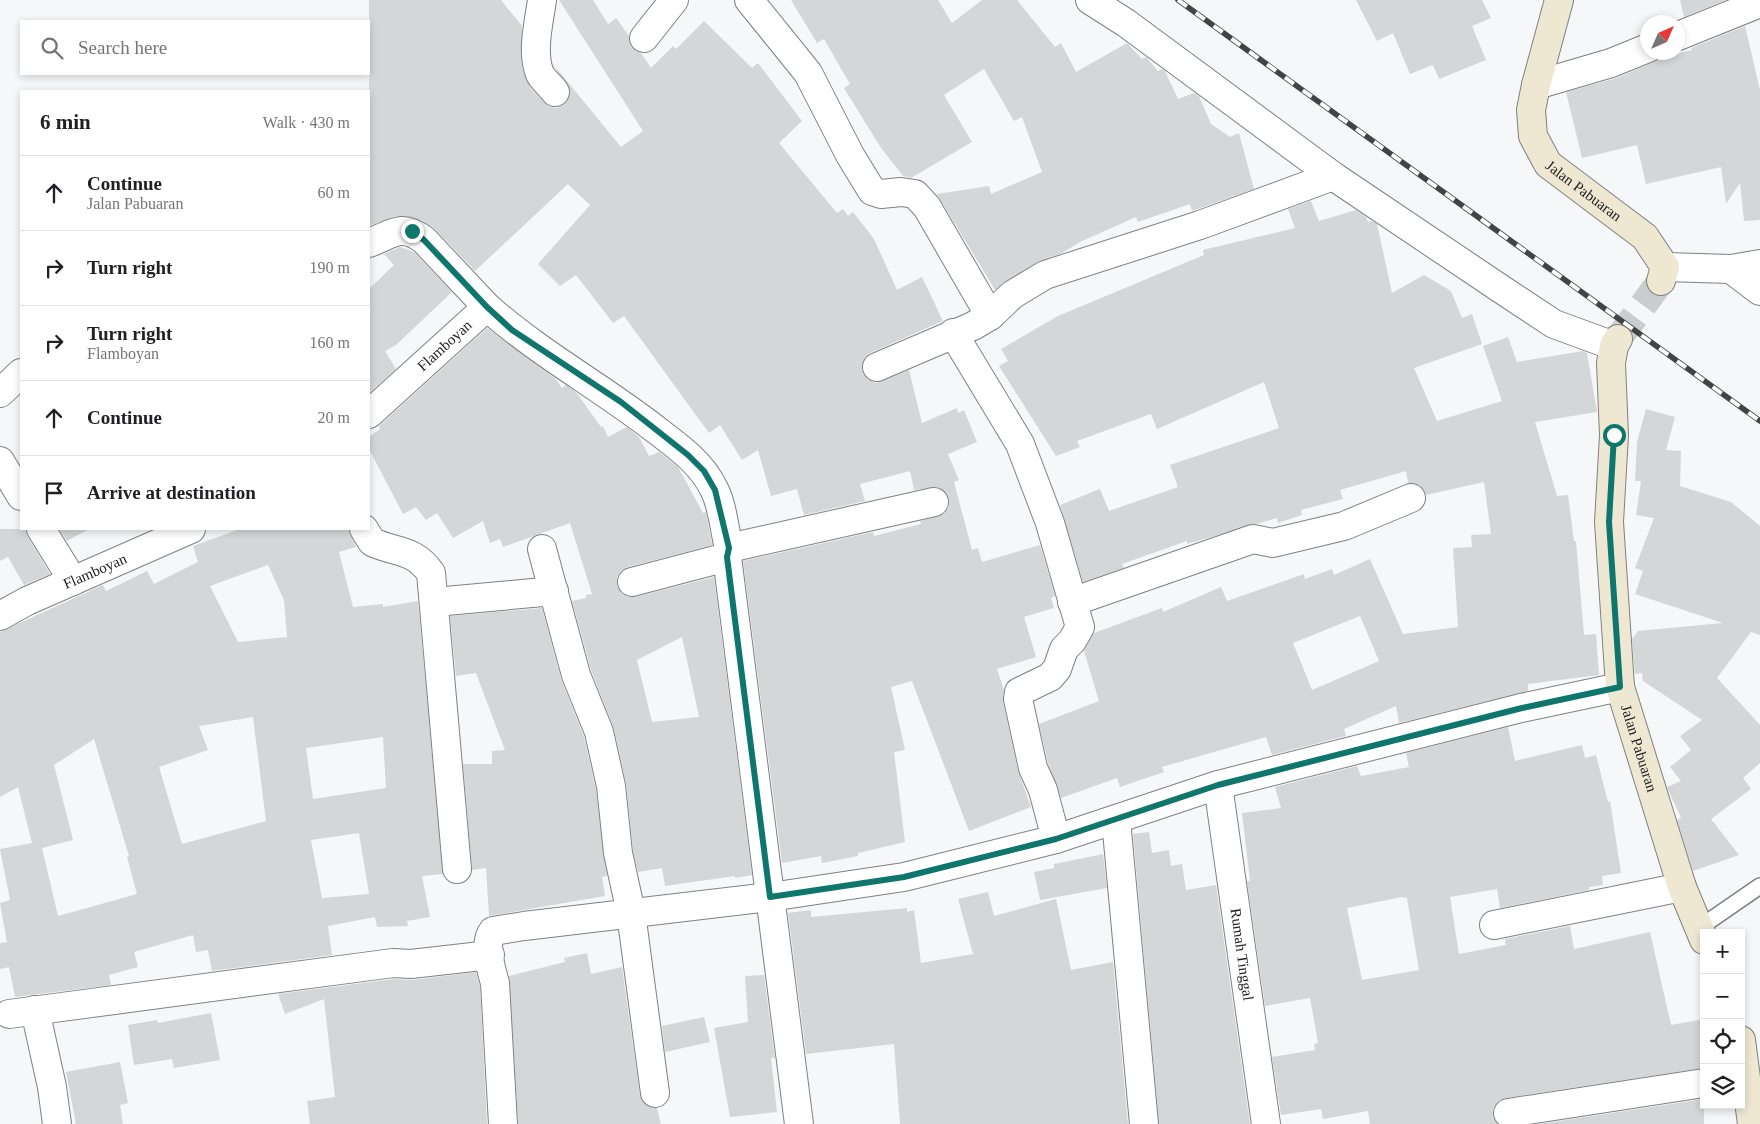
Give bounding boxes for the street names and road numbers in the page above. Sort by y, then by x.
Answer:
street label: Jalan Pabuaran [1543,157,1625,225]
street label: Flamboyan [414,317,475,374]
street label: Flamboyan [61,550,129,592]
street label: Jalan Pabuaran [1618,703,1660,794]
street label: Rumah Tinggal [1228,907,1256,1001]

